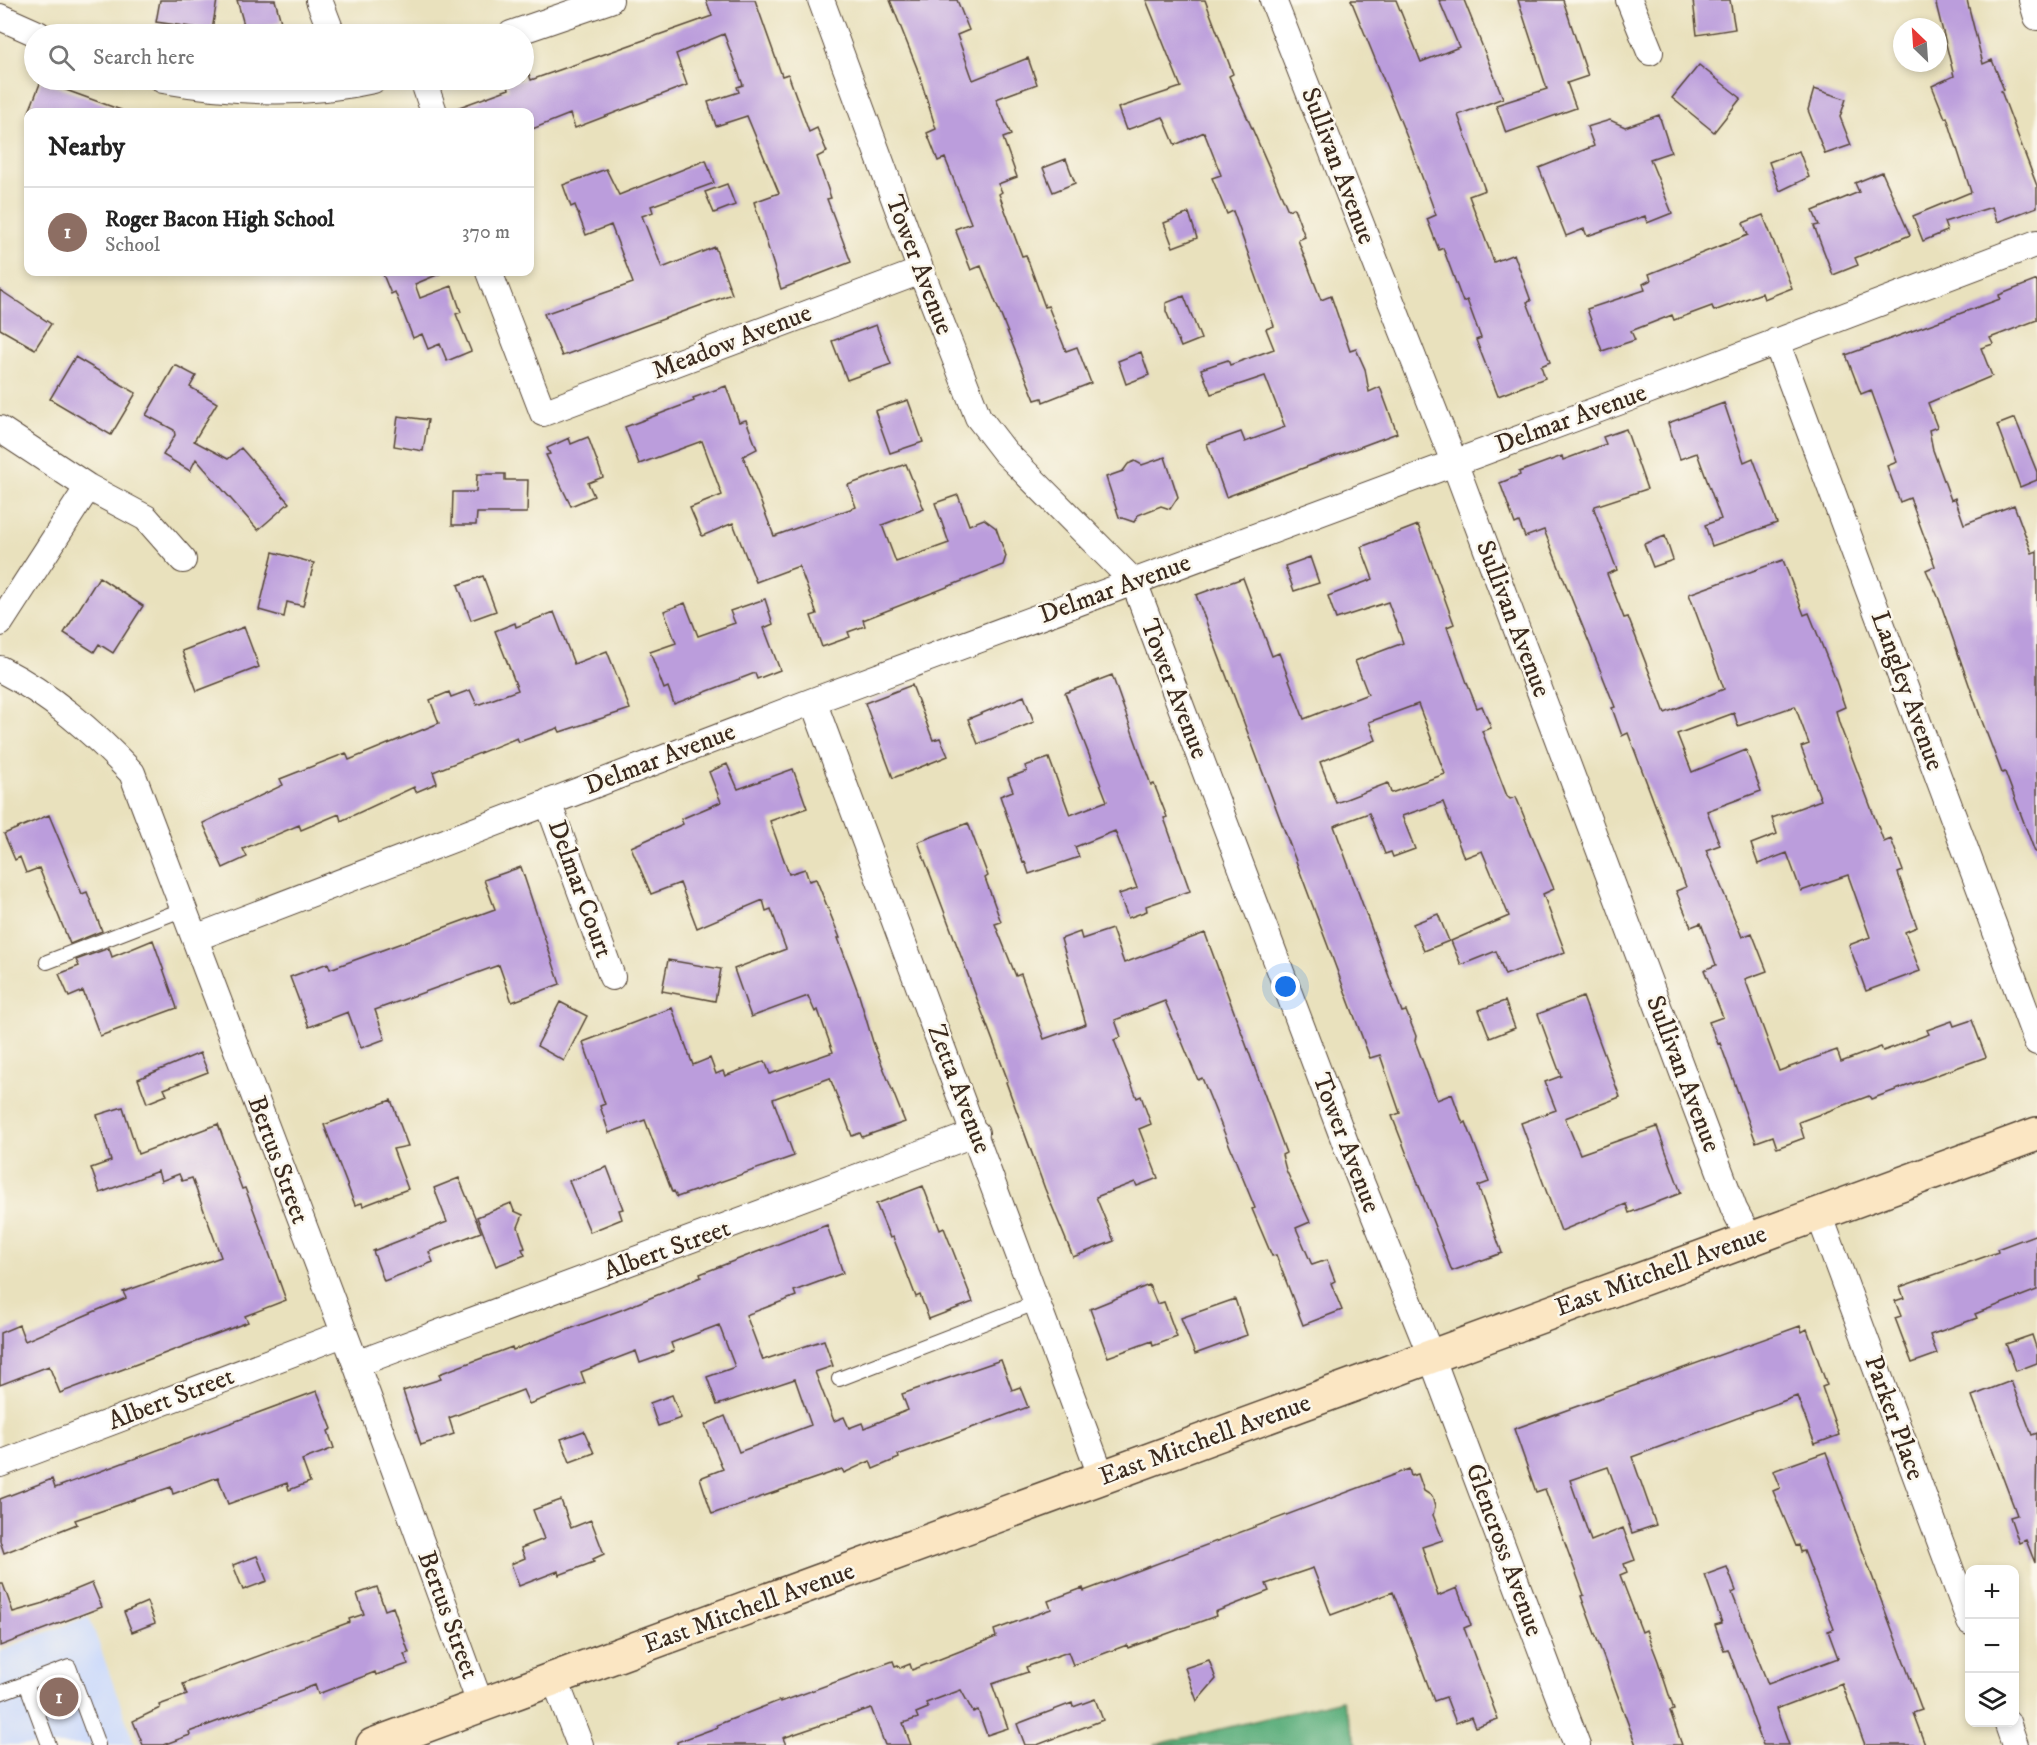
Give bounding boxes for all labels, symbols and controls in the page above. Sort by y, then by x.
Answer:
north arrow [1893,18,1947,72]
search box [24,24,534,90]
icon: search [45,41,78,74]
text: Search here [93,44,195,71]
street label: Sullivan Avenue [1293,83,1383,249]
text: Nearby [48,131,125,164]
street label: Tower Avenue [877,190,961,340]
text: Roger Bacon High School [105,206,334,233]
text: 1 [64,220,71,245]
text: 370 m [462,220,510,245]
text: School [105,233,160,258]
street label: Meadow Avenue [648,297,816,387]
street label: Delmar Avenue [1491,376,1651,462]
street label: Sullivan Avenue [1468,536,1558,702]
street label: Delmar Avenue [1035,546,1195,632]
street label: Langley Avenue [1863,607,1951,775]
street label: Tower Avenue [1132,614,1216,764]
street label: Delmar Avenue [580,715,740,803]
street label: Delmar Court [540,816,620,962]
your location [1271,972,1300,1001]
street label: Sullivan Avenue [1638,991,1728,1157]
street label: Zetta Avenue [919,1020,999,1158]
street label: Tower Avenue [1304,1068,1388,1218]
street label: Bertus Street [240,1092,316,1228]
street label: Albert Street [599,1212,735,1288]
street label: East Mitchell Avenue [1551,1217,1771,1325]
street label: Parker Place [1856,1351,1932,1485]
street label: Albert Street [103,1360,239,1438]
street label: East Mitchell Avenue [1095,1386,1315,1494]
street label: Glencross Avenue [1457,1459,1551,1641]
street label: Bertus Street [410,1547,486,1683]
street label: East Mitchell Avenue [639,1554,859,1662]
map controls [1965,1565,2019,1727]
button: + [1965,1565,2019,1619]
button: − [1965,1619,2019,1673]
button: layers [1965,1673,2019,1727]
pin: 1 [40,1674,78,1720]

